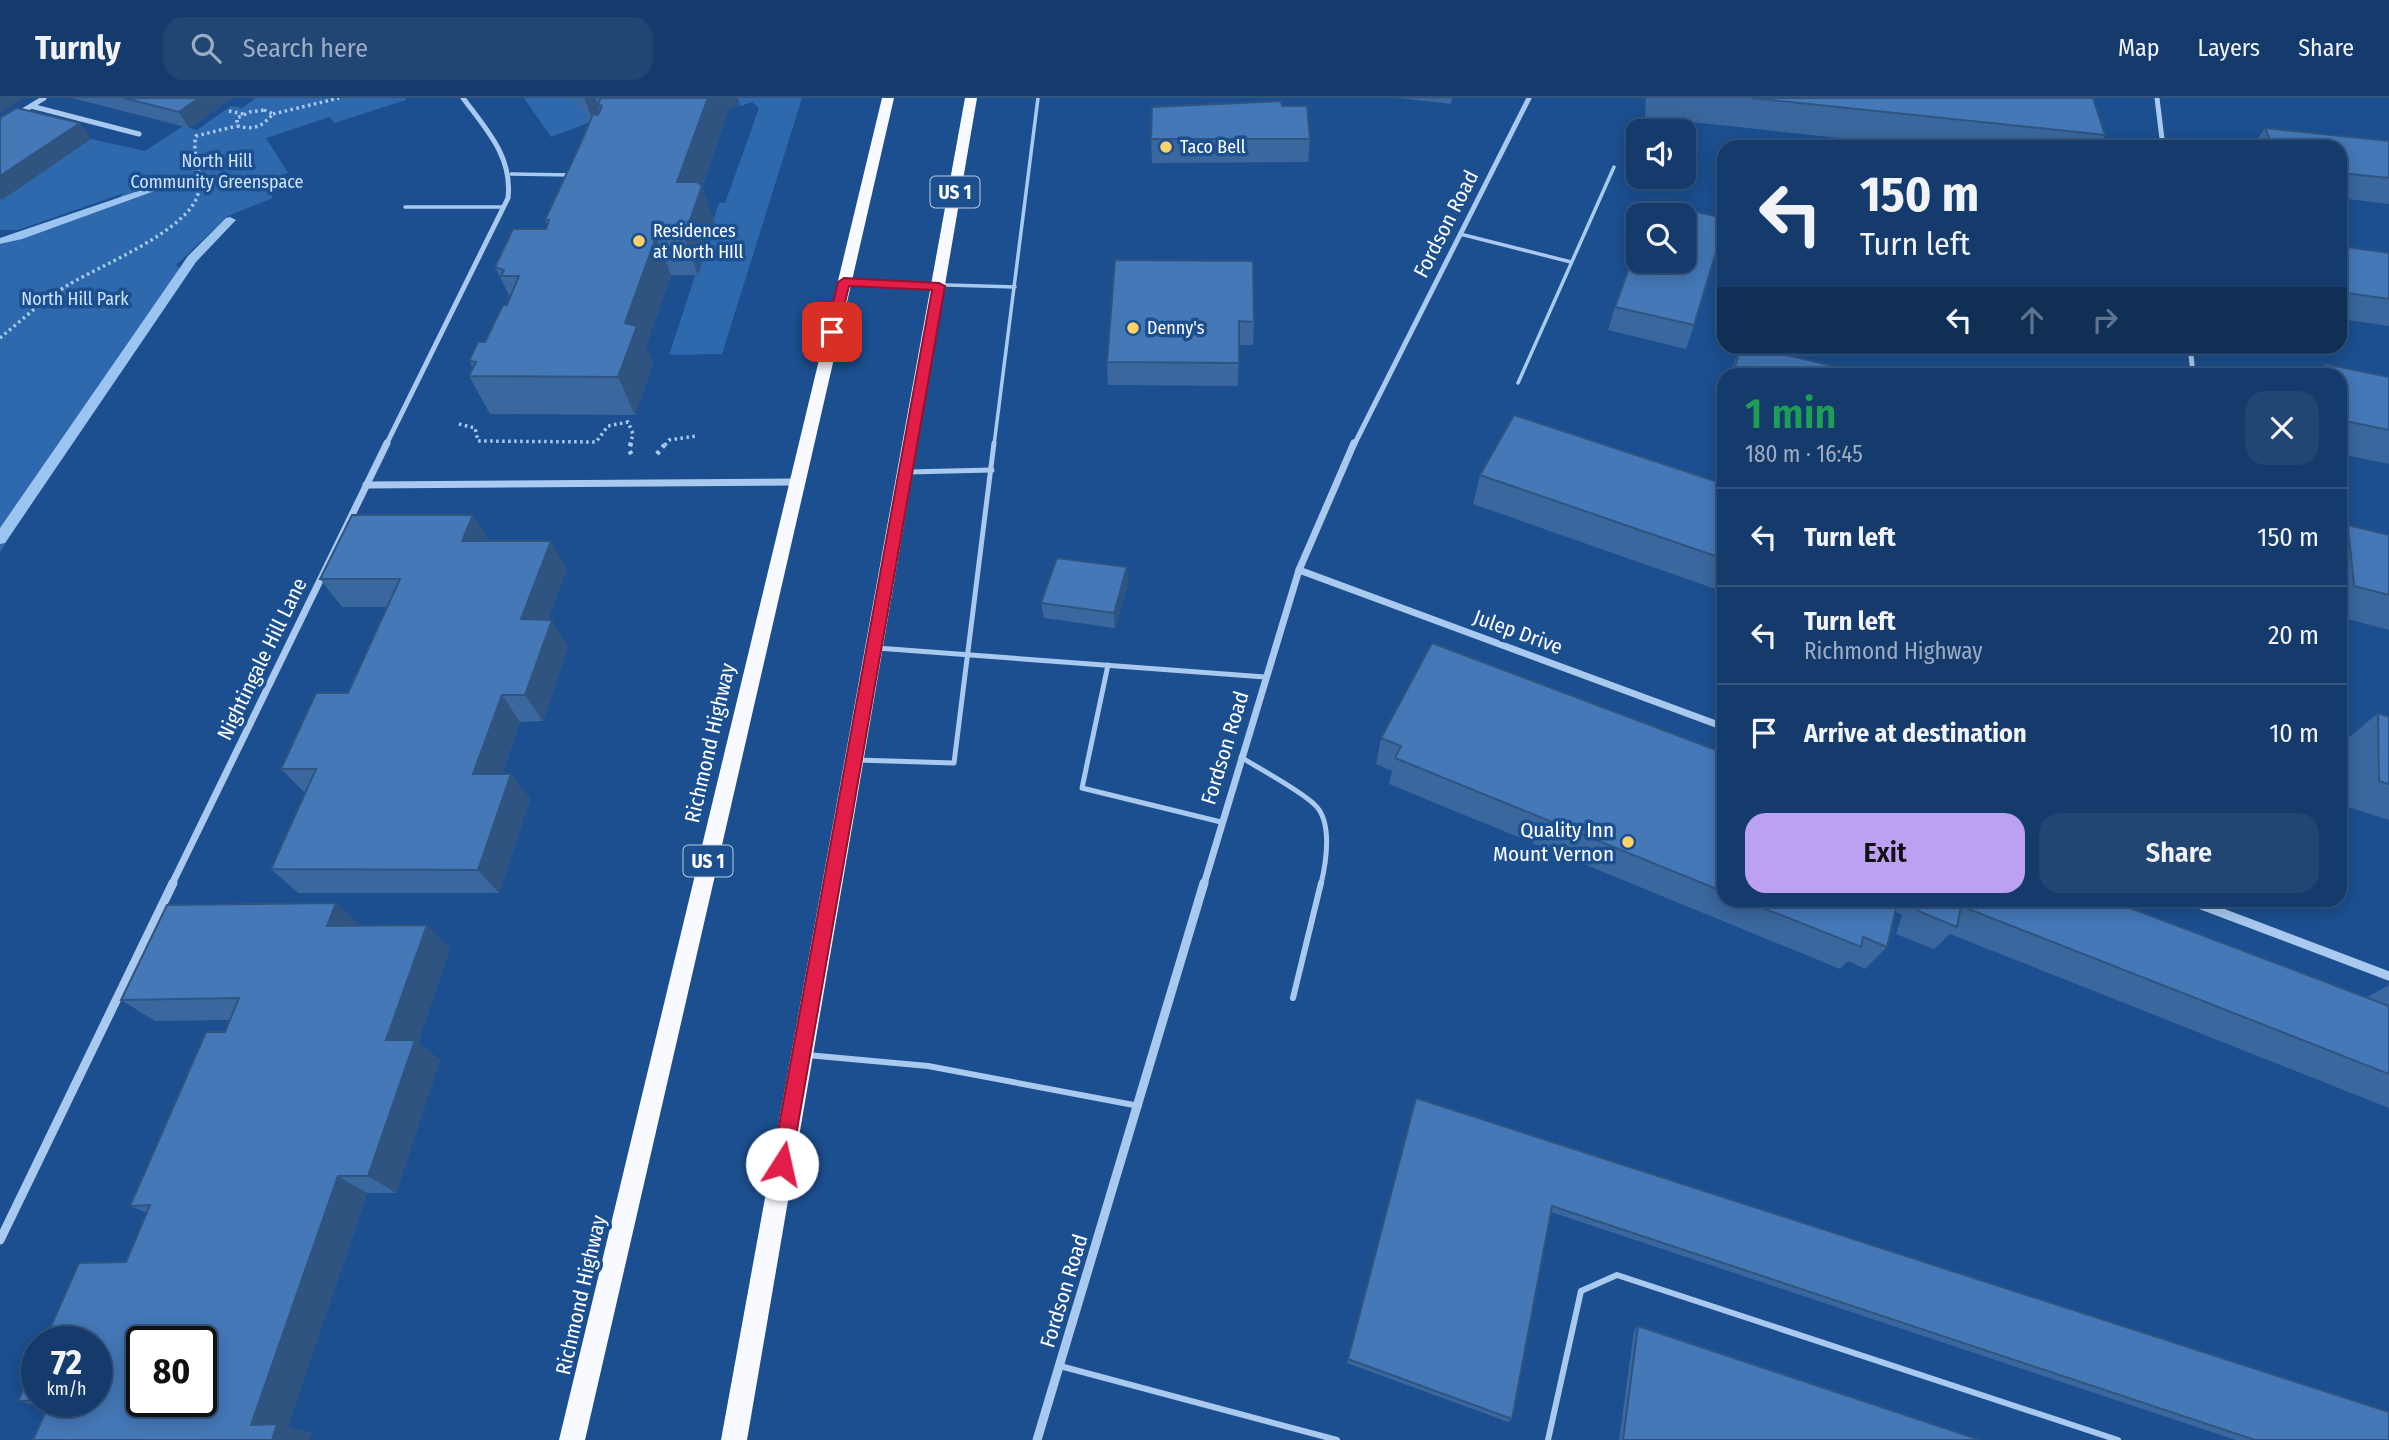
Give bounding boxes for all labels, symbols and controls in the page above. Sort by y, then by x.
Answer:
search box [163,17,653,80]
text: Turnly [35,28,121,68]
icon: search [187,29,225,67]
text: Search here [243,33,368,64]
text: Map [2118,34,2160,62]
text: Layers [2198,34,2260,62]
text: Share [2298,34,2354,62]
map controls [1626,119,1696,273]
button: sound [1626,119,1696,189]
place label: Taco Bell [1180,136,1246,158]
marker: Taco Bell [1158,139,1174,155]
park label: North Hill Community Greenspace [131,150,304,193]
text: 150 m [1860,165,1979,224]
street label: Fordson Road [1408,166,1484,282]
icon: left [1745,168,1836,259]
road number: US 1 [930,176,979,208]
button: search [1626,203,1696,273]
place label: Residences at North HIll [653,220,744,263]
text: Turn left [1860,225,1970,263]
marker: Residences at North HIll [631,233,647,249]
park label: North Hill Park [21,288,129,310]
icon: left [1940,301,1978,339]
icon: ahead [2013,301,2051,339]
icon: right [2086,301,2124,339]
pin [802,302,862,362]
icon: arrive [813,313,851,351]
place label: Denny's [1147,317,1205,339]
marker: Denny's [1125,320,1141,336]
text: 1 min [1745,389,1836,439]
button: close [2245,391,2319,465]
text: 180 m · 16:45 [1745,440,1863,468]
icon: left [1745,518,1783,556]
text: Turn left [1804,522,1896,553]
text: 150 m [2257,522,2319,553]
street label: Nightingale Hill Lane [211,574,313,744]
street label: Julep Drive [1470,604,1566,660]
text: Turn left [1804,606,1896,637]
icon: left [1745,616,1783,654]
text: 20 m [2268,620,2319,651]
text: Richmond Highway [1804,637,1983,665]
street label: Richmond Highway [679,660,741,825]
street label: Fordson Road [1195,688,1255,808]
icon: arrive [1745,714,1783,752]
text: Arrive at destination [1804,718,2027,749]
text: 10 m [2269,718,2319,749]
button: Exit [1745,813,2025,893]
button: Share [2039,813,2319,893]
place label: Quality Inn Mount Vernon [1493,817,1614,867]
marker: Quality Inn Mount Vernon [1620,834,1636,850]
road number: US 1 [684,846,732,876]
position arrow [745,1127,819,1201]
street label: Richmond Highway [550,1212,612,1377]
street label: Fordson Road [1034,1231,1094,1351]
speed limit sign: 80 [126,1326,217,1417]
text: 72 [51,1341,82,1383]
text: km/h [46,1378,87,1400]

